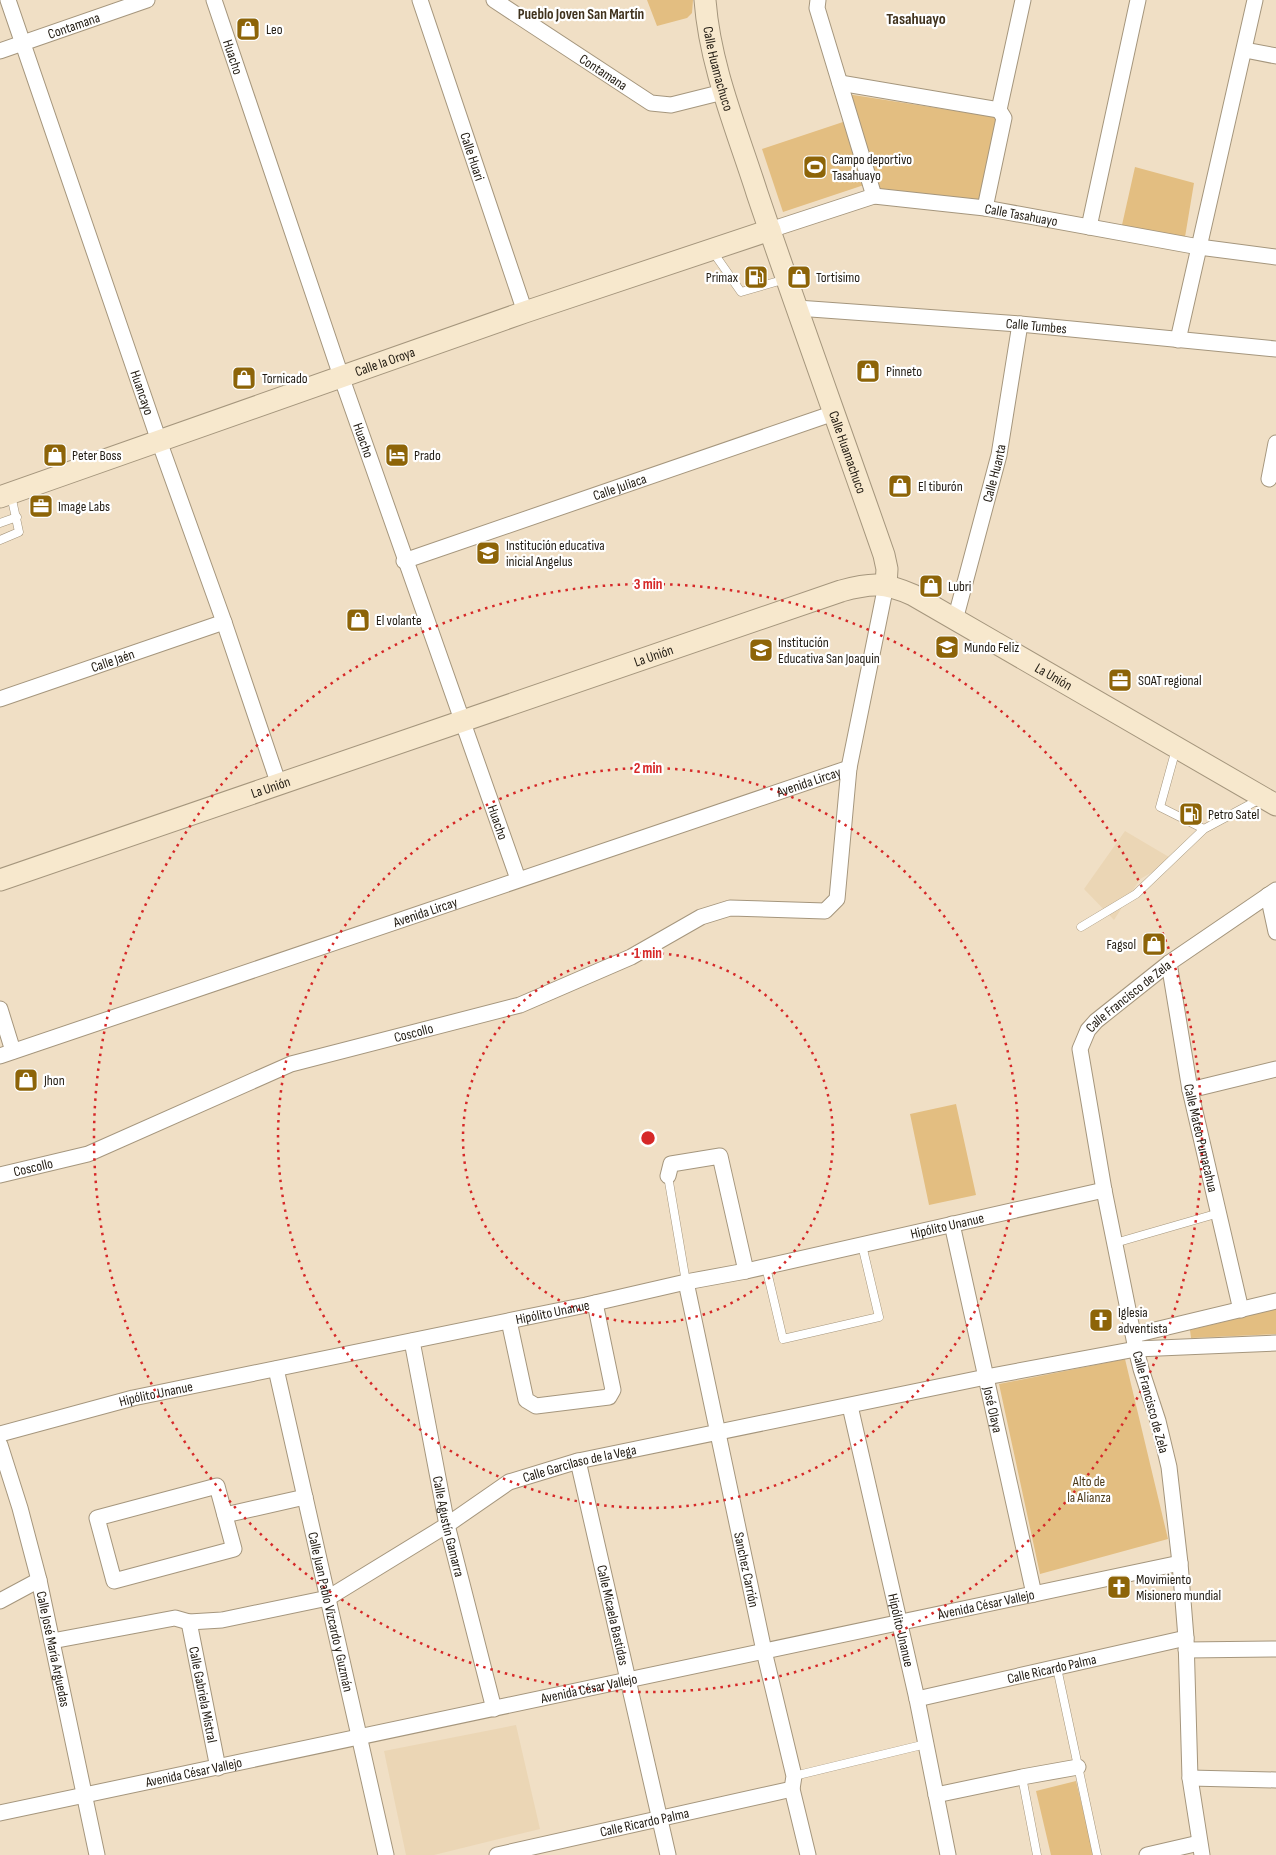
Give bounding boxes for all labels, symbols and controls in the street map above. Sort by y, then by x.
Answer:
district label: Pueblo Joven San Martín [518,5,644,24]
street label: Contamana [46,9,102,43]
district label: Tasahuayo [886,10,946,29]
shop icon: Leo [235,16,261,42]
place label: Leo [266,21,283,38]
street label: Calle Huamachuco [699,25,737,113]
street label: Huacho [219,37,247,77]
street label: Contamana [576,50,630,94]
street label: Calle Huari [456,130,488,183]
place label: Campo deportivo Tasahuayo [832,151,912,184]
sports icon: Campo deportivo Tasahuayo [802,154,828,180]
street label: Calle Tasahuayo [983,200,1059,230]
fuel station icon: Primax [743,264,769,290]
shop icon: Tortisimo [786,264,812,290]
place label: Primax [706,269,739,286]
place label: Tortisimo [816,269,860,286]
street label: Calle Tumbes [1005,315,1068,338]
street label: Calle la Oroya [353,344,417,380]
shop icon: Pinneto [855,358,881,384]
place label: Pinneto [886,363,922,380]
shop icon: Tornicado [231,365,257,391]
street label: Huancayo [126,368,158,418]
place label: Tornicado [262,370,308,387]
street label: Calle Huamachuco [825,409,870,496]
street label: Huacho [349,421,377,460]
shop icon: Peter Boss [42,442,68,468]
hotel icon: Prado [384,442,410,468]
street label: Calle Huanta [979,443,1010,504]
place label: Peter Boss [72,447,121,464]
place label: Prado [414,447,441,464]
street label: Calle Juliaca [591,470,649,504]
shop icon: El tiburón [887,473,913,499]
place label: El tiburón [918,478,963,495]
office icon: Image Labs [28,493,54,519]
place label: Image Labs [58,498,110,515]
place label: Institución educativa inicial Angelus [506,537,605,570]
school or university icon: Institución educativa inicial Angelus [475,540,501,566]
shop icon: Lubri [918,573,944,599]
text: 3 min [634,575,662,594]
place label: Lubri [948,578,971,595]
shop icon: El volante [345,607,371,633]
place label: El volante [376,612,422,629]
place label: Institución Educativa San Joaquin [778,634,880,667]
school or university icon: Mundo Feliz [934,634,960,660]
school or university icon: Institución Educativa San Joaquin [748,637,774,663]
place label: Mundo Feliz [964,639,1019,656]
street label: La Unión [632,641,675,670]
street label: Calle Jaén [89,645,137,676]
street label: La Unión [1032,659,1075,694]
office icon: SOAT regional [1107,667,1133,693]
place label: SOAT regional [1138,672,1202,689]
text: 2 min [634,759,662,778]
street label: Avenida Lircay [774,763,844,801]
street label: La Unión [249,773,292,802]
fuel station icon: Petro Satel [1178,801,1204,827]
street label: Huacho [484,803,512,842]
place label: Petro Satel [1208,806,1259,823]
street label: Avenida Lircay [390,893,460,931]
shop icon: Fagsol [1141,931,1167,957]
place label: Fagsol [1107,936,1136,953]
text: 1 min [634,944,662,963]
street label: Calle Francisco de Zela [1082,957,1175,1036]
street label: Coscollo [392,1020,435,1046]
shop icon: Jhon [13,1067,39,1093]
place label: Jhon [43,1072,65,1089]
street label: Calle Mateo Pumacahua [1180,1083,1221,1194]
centre of rings [639,1129,657,1147]
street label: Coscollo [12,1155,55,1180]
street label: Hipólito Unanue [909,1209,986,1243]
street label: Hipólito Unanue [514,1296,591,1328]
place label: Iglesia adventista [1118,1304,1168,1337]
church icon: Iglesia adventista [1088,1307,1114,1333]
street label: Calle Francisco de Zela [1129,1349,1172,1455]
street label: Hipólito Unanue [117,1378,194,1410]
street label: José Olaya [979,1384,1006,1434]
street label: Calle Garcilaso de la Vega [521,1441,638,1486]
park label: Alto de la Alianza [1067,1473,1111,1506]
street label: Calle Agustín Gamarra [429,1475,468,1579]
street label: Calle Juan Pablo Vizcardo y Guzmán [304,1531,357,1693]
street label: Sanchez Carrión [730,1531,763,1609]
street label: Calle Micaela Bastidas [593,1563,632,1667]
place label: Movimiento Misionero mundial [1136,1571,1221,1604]
church icon: Movimiento Misionero mundial [1106,1574,1132,1600]
street label: Avenida César Vallejo [935,1586,1036,1623]
street label: Calle José María Arguedas [33,1590,74,1708]
street label: Hipólito Unanue [884,1592,917,1669]
street label: Calle Gabriela Mistral [185,1645,221,1744]
street label: Calle Ricardo Palma [1006,1651,1098,1687]
street label: Avenida César Vallejo [538,1670,639,1707]
street label: Avenida César Vallejo [143,1754,244,1791]
street label: Calle Ricardo Palma [598,1804,691,1841]

